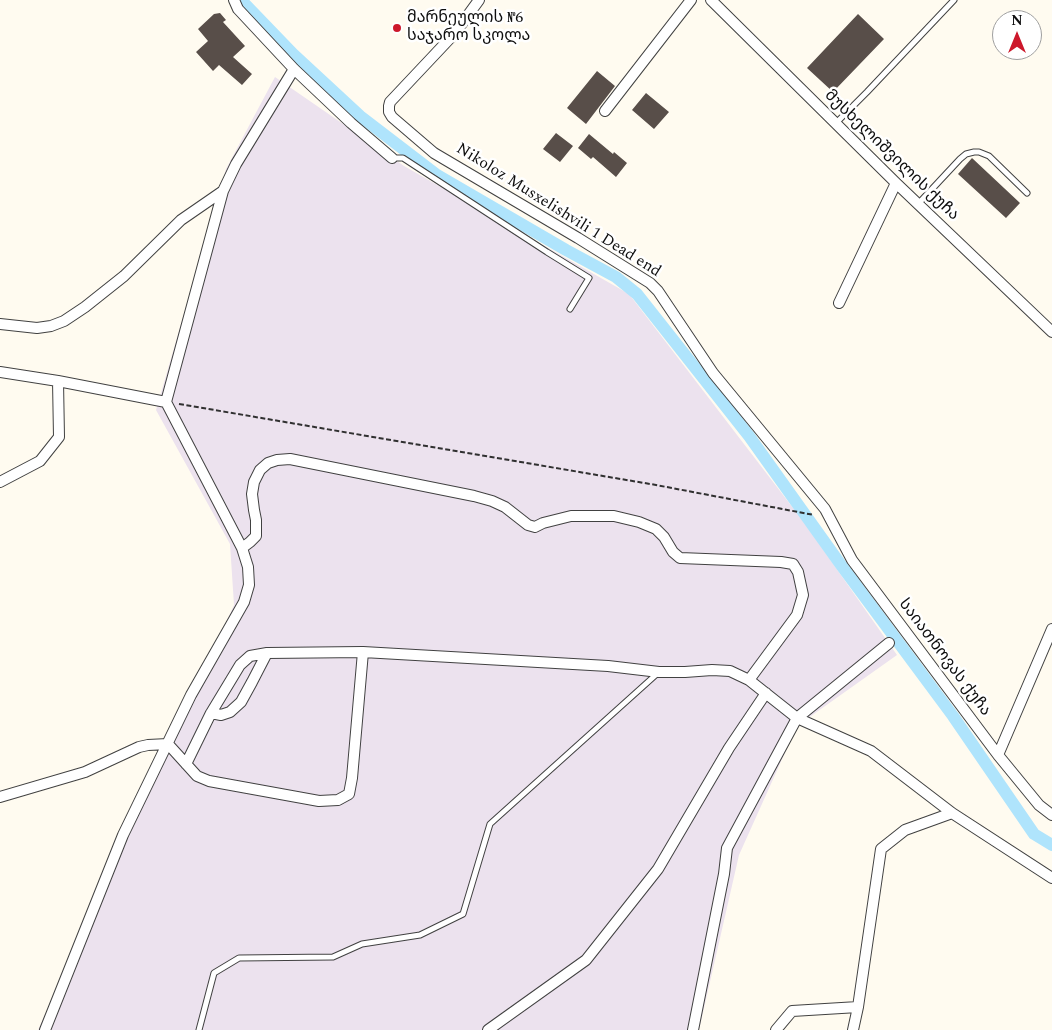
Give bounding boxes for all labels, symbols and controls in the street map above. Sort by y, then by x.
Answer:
place label: მარნეულის №6 საჯარო სკოლა [407,9,530,47]
north arrow [992,10,1042,60]
text: N [1011,10,1023,31]
marker: მარნეულის №6 საჯარო სკოლა [391,22,403,34]
street label: მუსხელიშვილის ქუჩა [820,87,962,225]
street label: Nikoloz Musxelishvili 1 Dead end [452,140,664,282]
street label: საიათნოვას ქუჩა [894,596,994,720]

